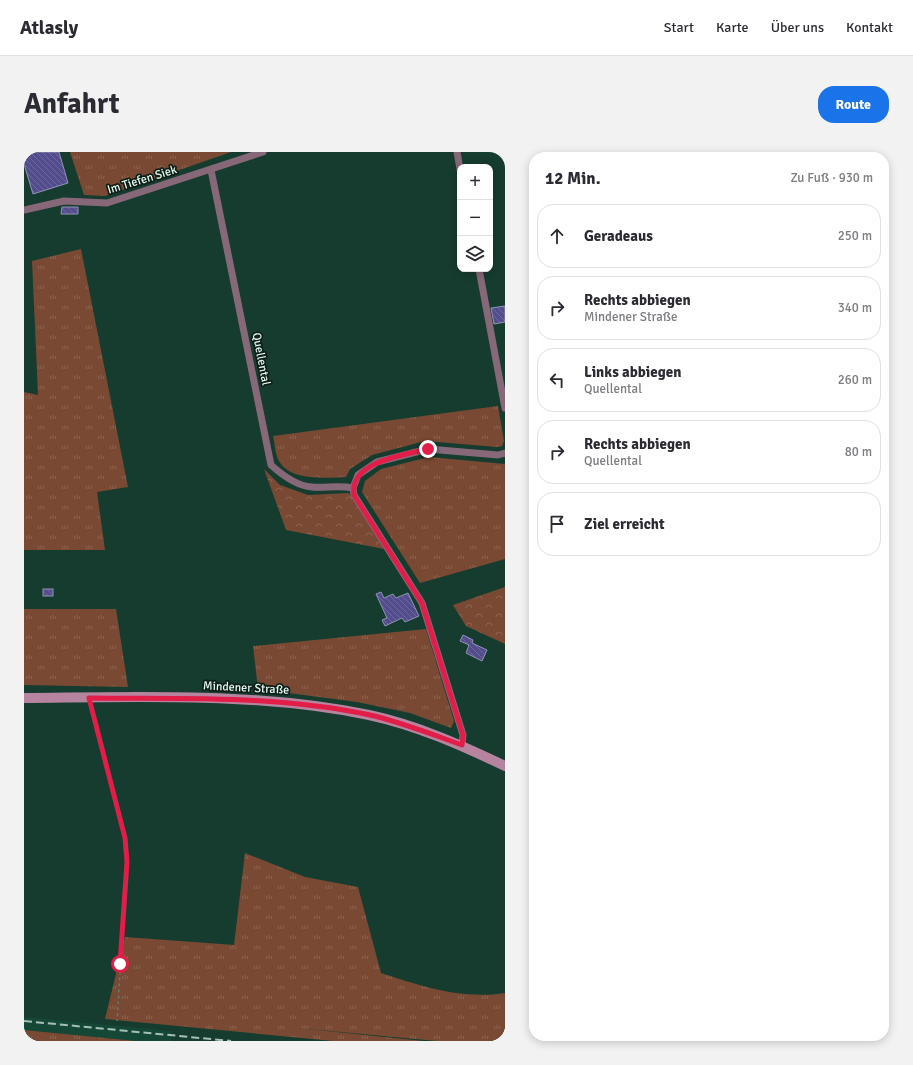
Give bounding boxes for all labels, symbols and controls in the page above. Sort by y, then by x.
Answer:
text: Atlasly [20,16,78,40]
text: Start [664,19,694,36]
text: Karte [716,19,749,36]
text: Über uns [771,19,824,36]
text: Kontakt [846,19,893,36]
button: Route [818,86,889,123]
text: Anfahrt [24,87,120,121]
street label: Im Tiefen Siek [105,162,179,198]
map controls [457,164,493,272]
button: + [457,164,493,200]
text: 12 Min. [545,168,601,189]
text: Zu Fuß · 930 m [790,170,873,186]
button: − [457,200,493,236]
icon: ahead [546,225,568,247]
text: Geradeaus [584,227,653,245]
text: 250 m [838,228,872,244]
button: layers [457,236,493,272]
text: Rechts abbiegen [584,291,691,309]
icon: right [546,297,568,319]
text: 340 m [838,300,872,316]
text: Mindener Straße [584,309,677,325]
street label: Quellental [249,331,274,387]
text: Links abbiegen [584,363,681,381]
icon: left [546,369,568,391]
text: 260 m [838,372,872,388]
text: Quellental [584,381,642,397]
text: Rechts abbiegen [584,435,691,453]
route end [419,440,437,458]
icon: right [546,441,568,463]
text: 80 m [845,444,872,460]
text: Quellental [584,453,642,469]
icon: arrive [546,513,568,535]
text: Ziel erreicht [584,515,665,533]
street label: Mindener Straße [203,678,289,698]
route start [111,955,129,973]

